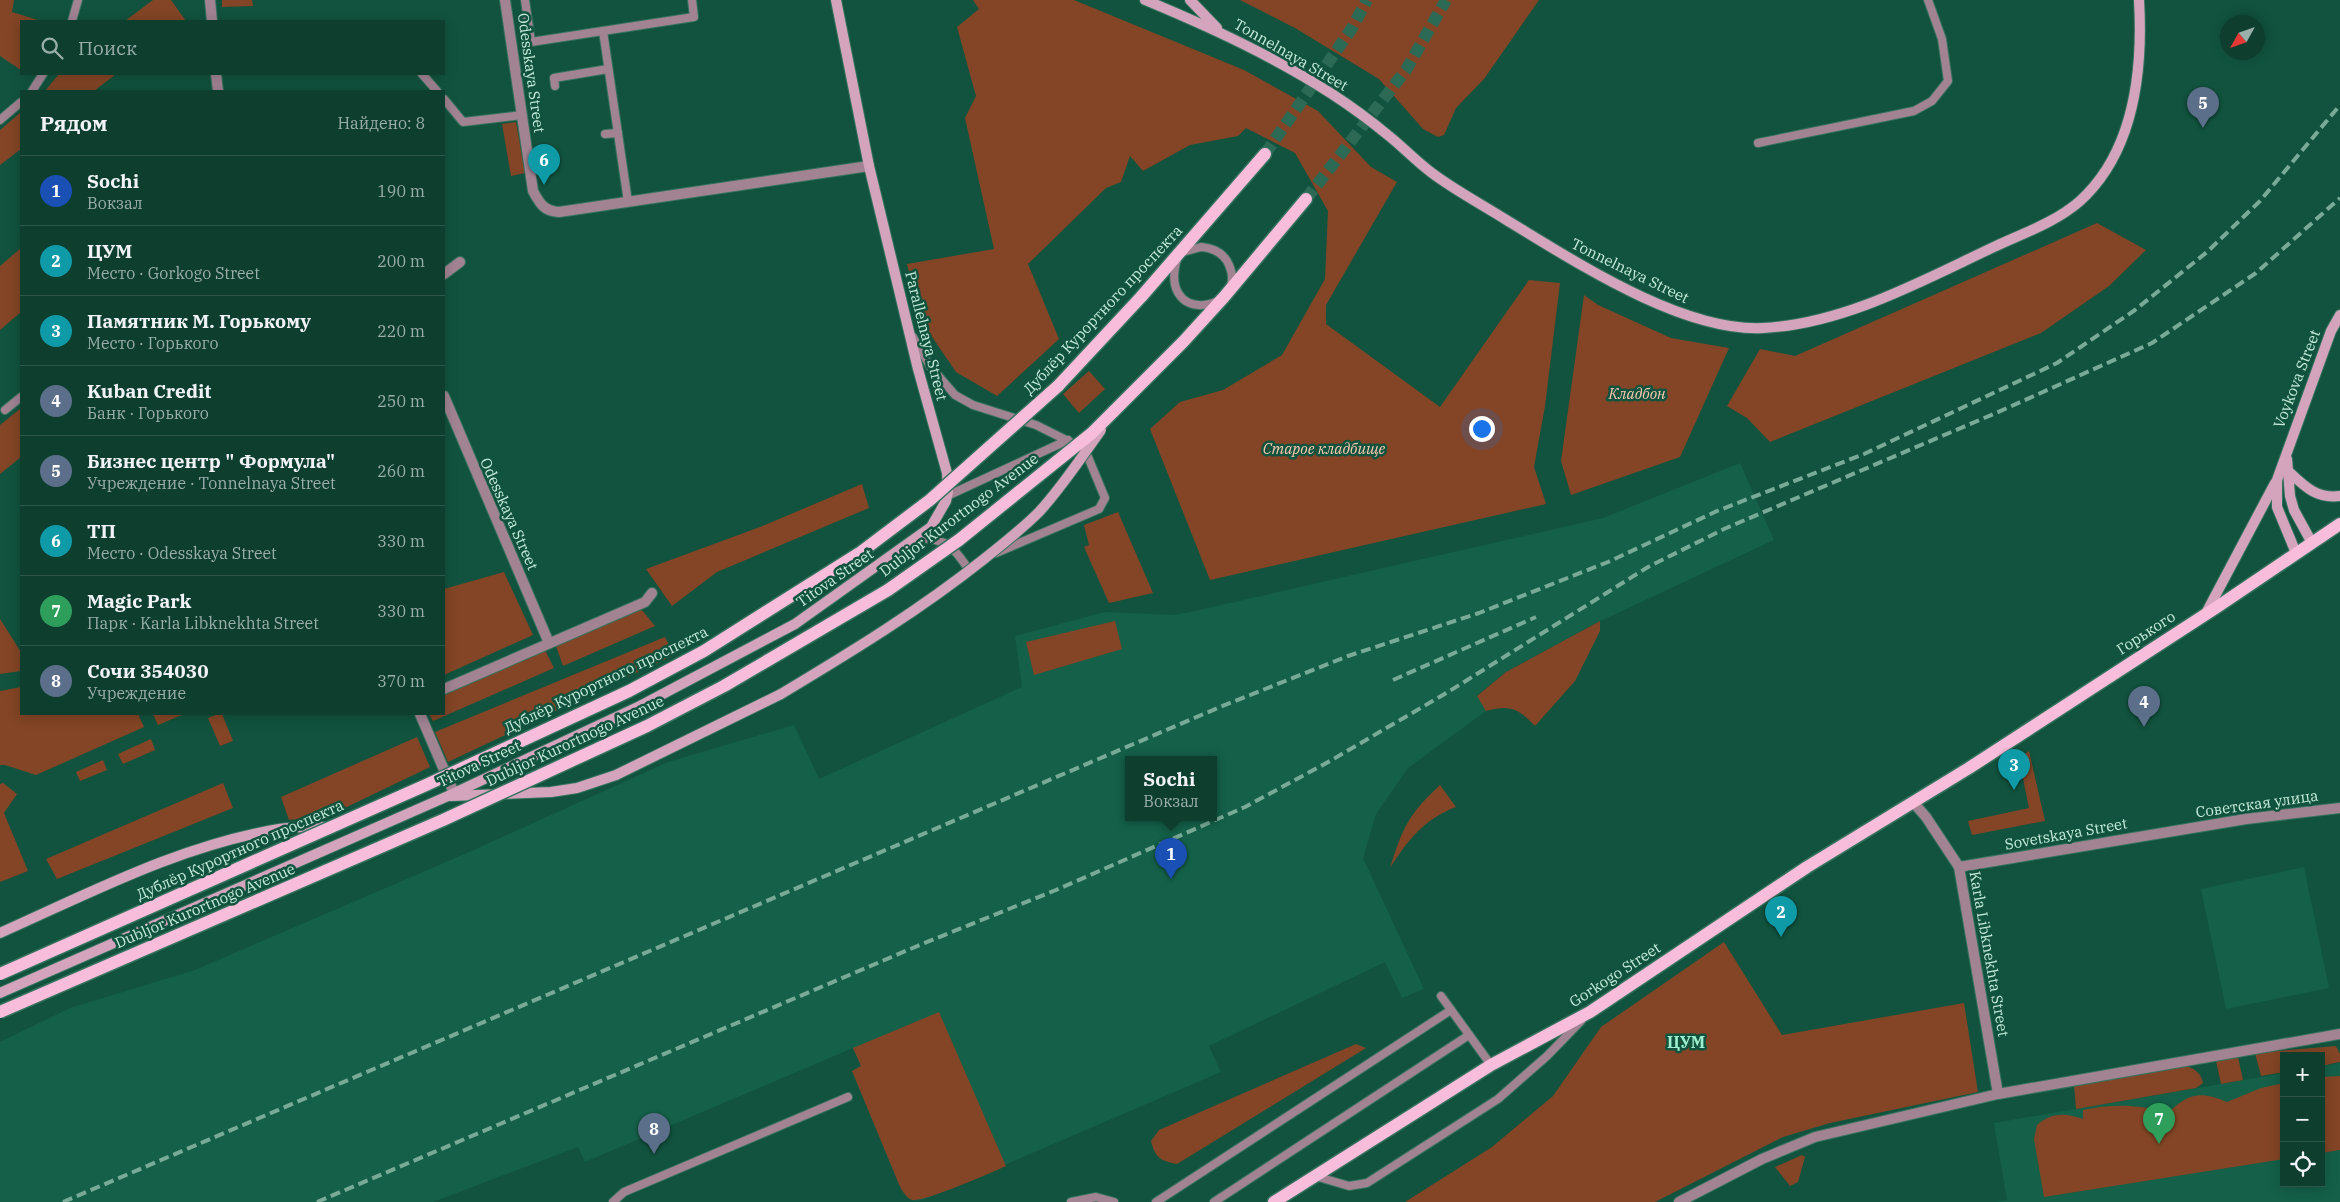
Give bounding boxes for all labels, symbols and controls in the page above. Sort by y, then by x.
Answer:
street label: Odesskaya Street [514,12,549,134]
street label: Tonnelnaya Street [1231,14,1352,95]
north arrow [2220,15,2265,60]
search box [20,20,445,75]
icon: search [38,34,66,62]
text: Поиск [78,36,137,60]
pin: 5 [2187,87,2219,128]
text: Рядом [40,109,108,137]
text: Найдено: 8 [337,113,425,133]
pin: 6 [528,144,560,185]
text: Sochi [87,169,139,193]
text: 1 [51,181,61,201]
text: 190 m [377,181,425,201]
text: Вокзал [87,193,143,213]
street label: Дублёр Курортного проспекта [1019,221,1186,398]
street label: Tonnelnaya Street [1568,234,1692,307]
text: ЦУМ [87,239,132,263]
text: 2 [51,251,61,271]
text: 200 m [377,251,425,271]
text: Место · Gorkogo Street [87,263,260,283]
street label: Parallelnaya Street [901,269,952,403]
text: Памятник М. Горькому [87,309,311,333]
text: 3 [51,321,61,341]
text: 220 m [377,321,425,341]
street label: Voykova Street [2269,327,2324,431]
text: Место · Горького [87,333,218,353]
text: Kuban Credit [87,379,211,403]
park label: Кладбон [1607,384,1666,403]
text: 4 [51,391,61,411]
text: 250 m [377,391,425,411]
text: Банк · Горького [87,403,209,423]
your location [1469,416,1495,442]
park label: Старое кладбище [1263,439,1386,458]
text: Бизнес центр " Формула" [87,449,335,473]
street label: Dubljor Kurortnogo Avenue [876,449,1042,581]
street label: Odesskaya Street [476,455,543,573]
text: 5 [51,461,61,481]
text: 260 m [377,461,425,481]
text: Учреждение · Tonnelnaya Street [87,473,336,493]
text: ТП [87,519,116,543]
text: 6 [51,531,61,551]
text: 330 m [377,531,425,551]
text: Место · Odesskaya Street [87,543,277,563]
street label: Titova Street [793,544,877,611]
text: Magic Park [87,589,191,613]
text: 7 [51,601,61,621]
text: 330 m [377,601,425,621]
street label: Горького [2113,607,2179,659]
text: Парк · Karla Libknekhta Street [87,613,319,633]
street label: Дублёр Курортного проспекта [501,622,711,737]
text: Сочи 354030 [87,659,209,683]
text: 8 [51,671,61,691]
text: 370 m [377,671,425,691]
text: Учреждение [87,683,186,703]
pin: 4 [2128,686,2160,727]
street label: Dubljor Kurortnogo Avenue [483,691,667,790]
street label: Titova Street [434,736,523,791]
pin: 3 [1998,749,2030,790]
popup [1125,756,1217,821]
text: Sochi [1143,767,1195,791]
street label: Советская улица [2194,785,2319,822]
text: Вокзал [1143,791,1199,811]
street label: Дублёр Курортного проспекта [133,795,346,904]
street label: Sovetskaya Street [2003,813,2129,854]
pin: 1 [1155,838,1187,879]
street label: Dubljor Kurortnogo Avenue [112,859,298,952]
street label: Karla Libknekhta Street [1966,870,2013,1038]
pin: 2 [1765,896,1797,937]
street label: Gorkogo Street [1565,938,1664,1011]
district label: ЦУМ [1667,1032,1705,1052]
map controls [2280,1052,2325,1187]
button: + [2280,1052,2325,1097]
button: − [2280,1097,2325,1142]
pin: 7 [2143,1103,2175,1144]
pin: 8 [638,1113,670,1154]
button: locate [2280,1142,2325,1187]

